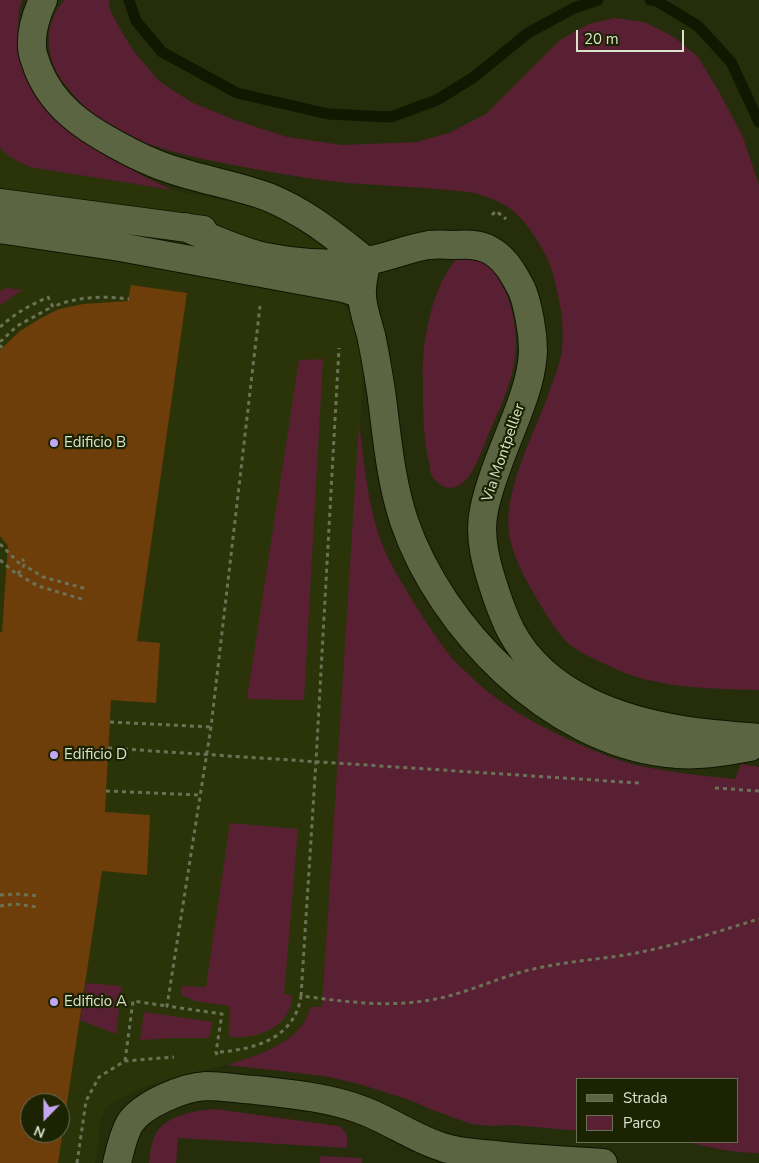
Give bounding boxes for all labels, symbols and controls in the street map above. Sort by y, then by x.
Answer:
scale bar [579,20,686,52]
text: 20 m [584,29,619,49]
street label: Via Montpellier [479,401,529,505]
place label: Edificio B [64,434,126,452]
marker: Edificio B [48,437,60,449]
place label: Edificio D [64,746,127,764]
marker: Edificio D [48,749,60,761]
place label: Edificio A [64,993,127,1011]
marker: Edificio A [48,996,60,1008]
legend [576,1078,739,1143]
text: Strada [623,1088,667,1108]
north arrow [20,1093,70,1143]
text: Parco [623,1113,661,1133]
text: N [31,1121,48,1142]

